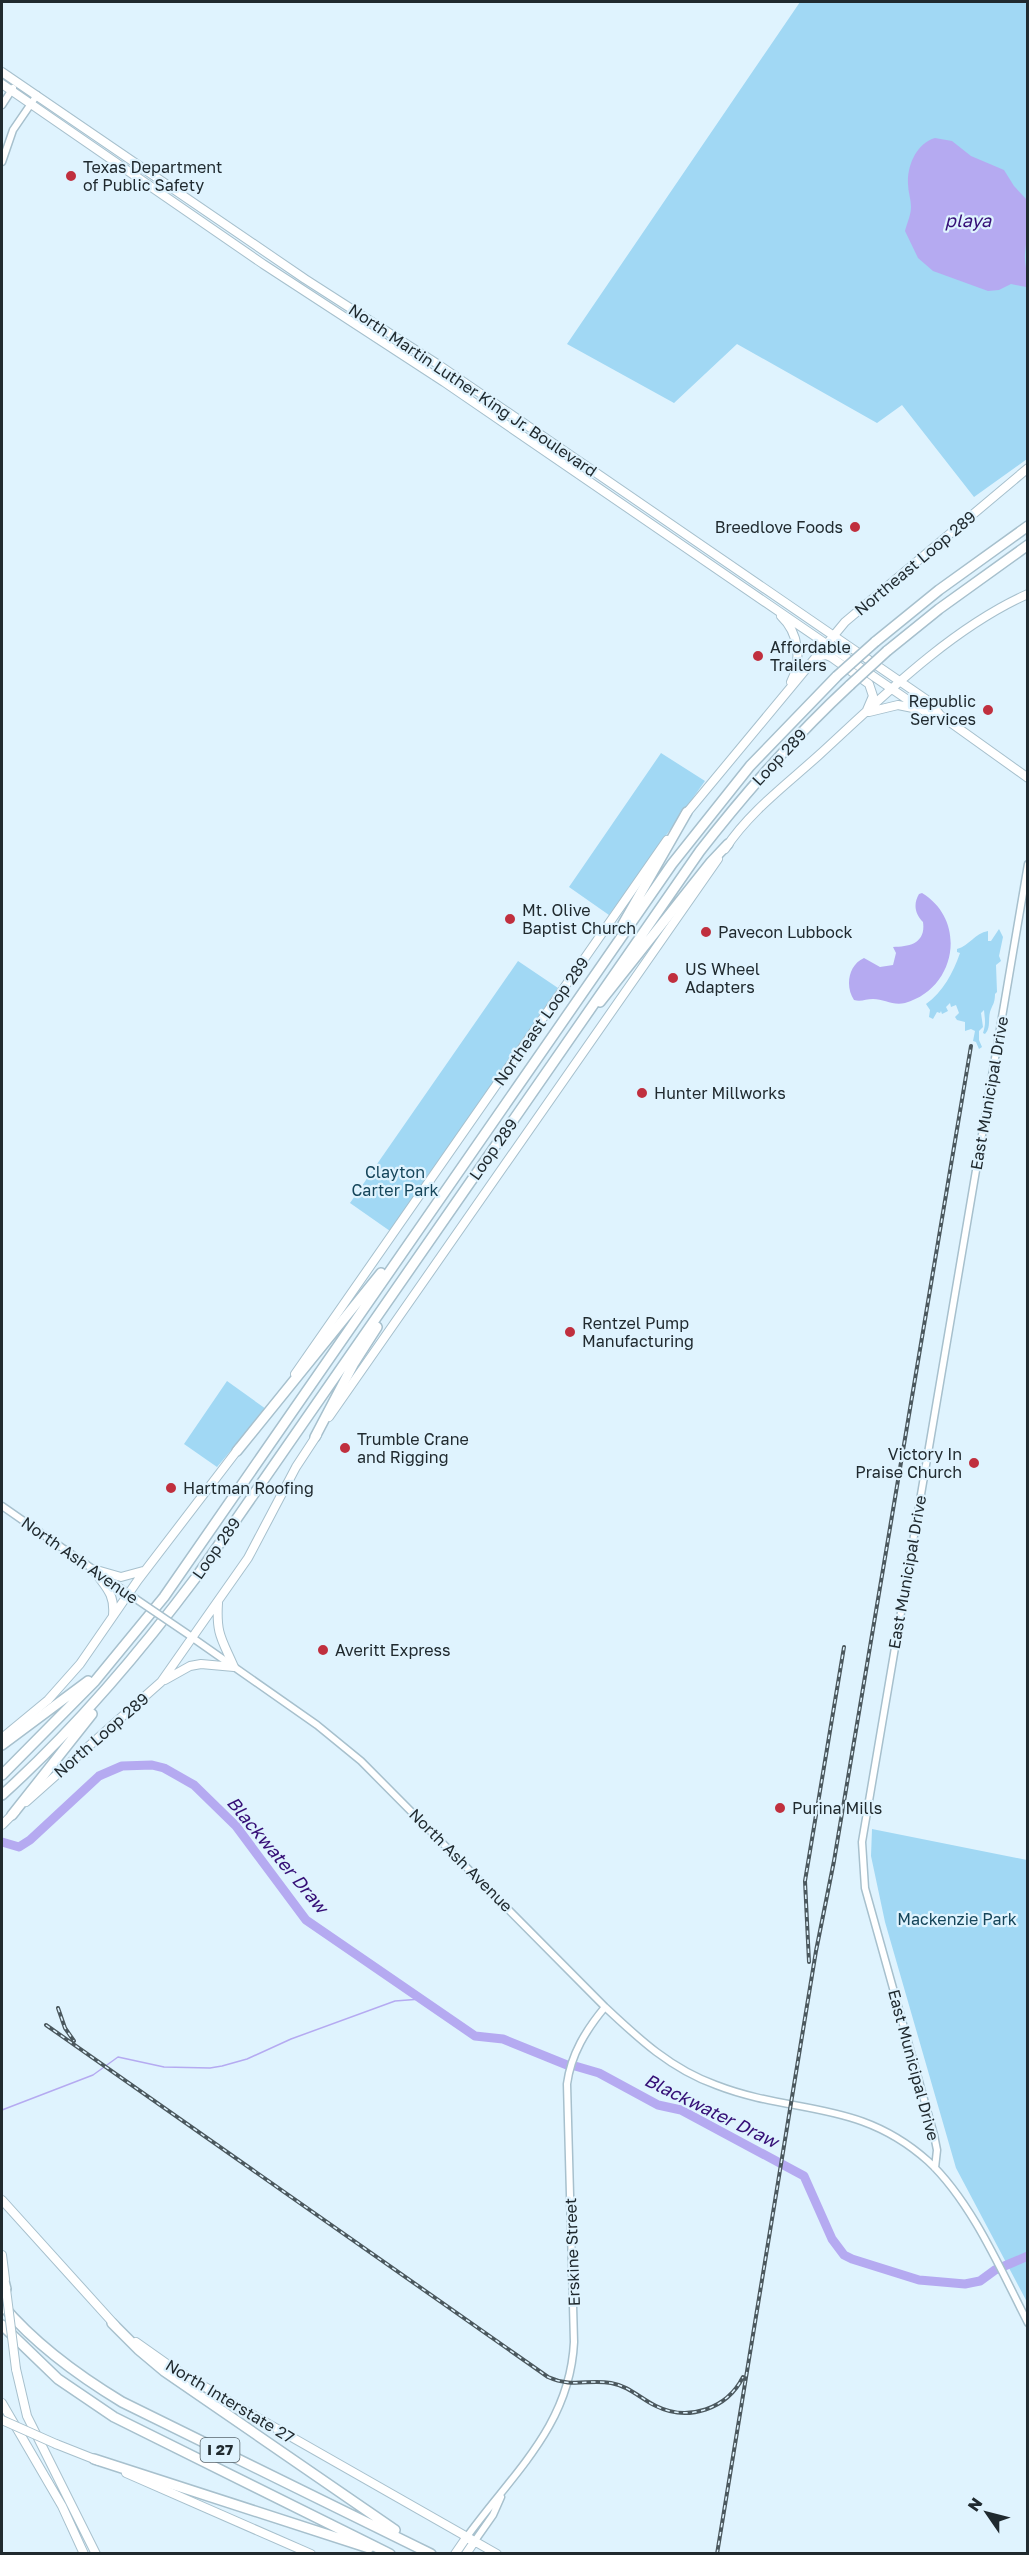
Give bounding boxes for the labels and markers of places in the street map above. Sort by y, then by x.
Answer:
place label: Texas Department of Public Safety [83,157,222,195]
marker: Texas Department of Public Safety [64,169,78,183]
place label: Breedlove Foods [715,517,843,537]
marker: Breedlove Foods [848,520,862,534]
place label: Affordable Trailers [770,637,851,675]
marker: Affordable Trailers [751,649,765,663]
place label: Republic Services [909,691,976,729]
marker: Republic Services [981,703,995,717]
place label: Mt. Olive Baptist Church [522,900,636,938]
marker: Mt. Olive Baptist Church [503,912,517,926]
place label: Pavecon Lubbock [718,922,853,942]
marker: Pavecon Lubbock [699,925,713,939]
place label: US Wheel Adapters [685,959,760,997]
marker: US Wheel Adapters [666,971,680,985]
place label: Hunter Millworks [654,1083,786,1103]
marker: Hunter Millworks [635,1086,649,1100]
place label: Rentzel Pump Manufacturing [582,1313,694,1351]
marker: Rentzel Pump Manufacturing [563,1325,577,1339]
place label: Trumble Crane and Rigging [357,1429,469,1467]
marker: Trumble Crane and Rigging [338,1441,352,1455]
place label: Victory In Praise Church [855,1444,962,1482]
marker: Victory In Praise Church [967,1456,981,1470]
place label: Hartman Roofing [183,1478,314,1498]
marker: Hartman Roofing [164,1481,178,1495]
place label: Averitt Express [335,1640,451,1660]
marker: Averitt Express [316,1643,330,1657]
place label: Purina Mills [792,1798,882,1818]
marker: Purina Mills [773,1801,787,1815]

